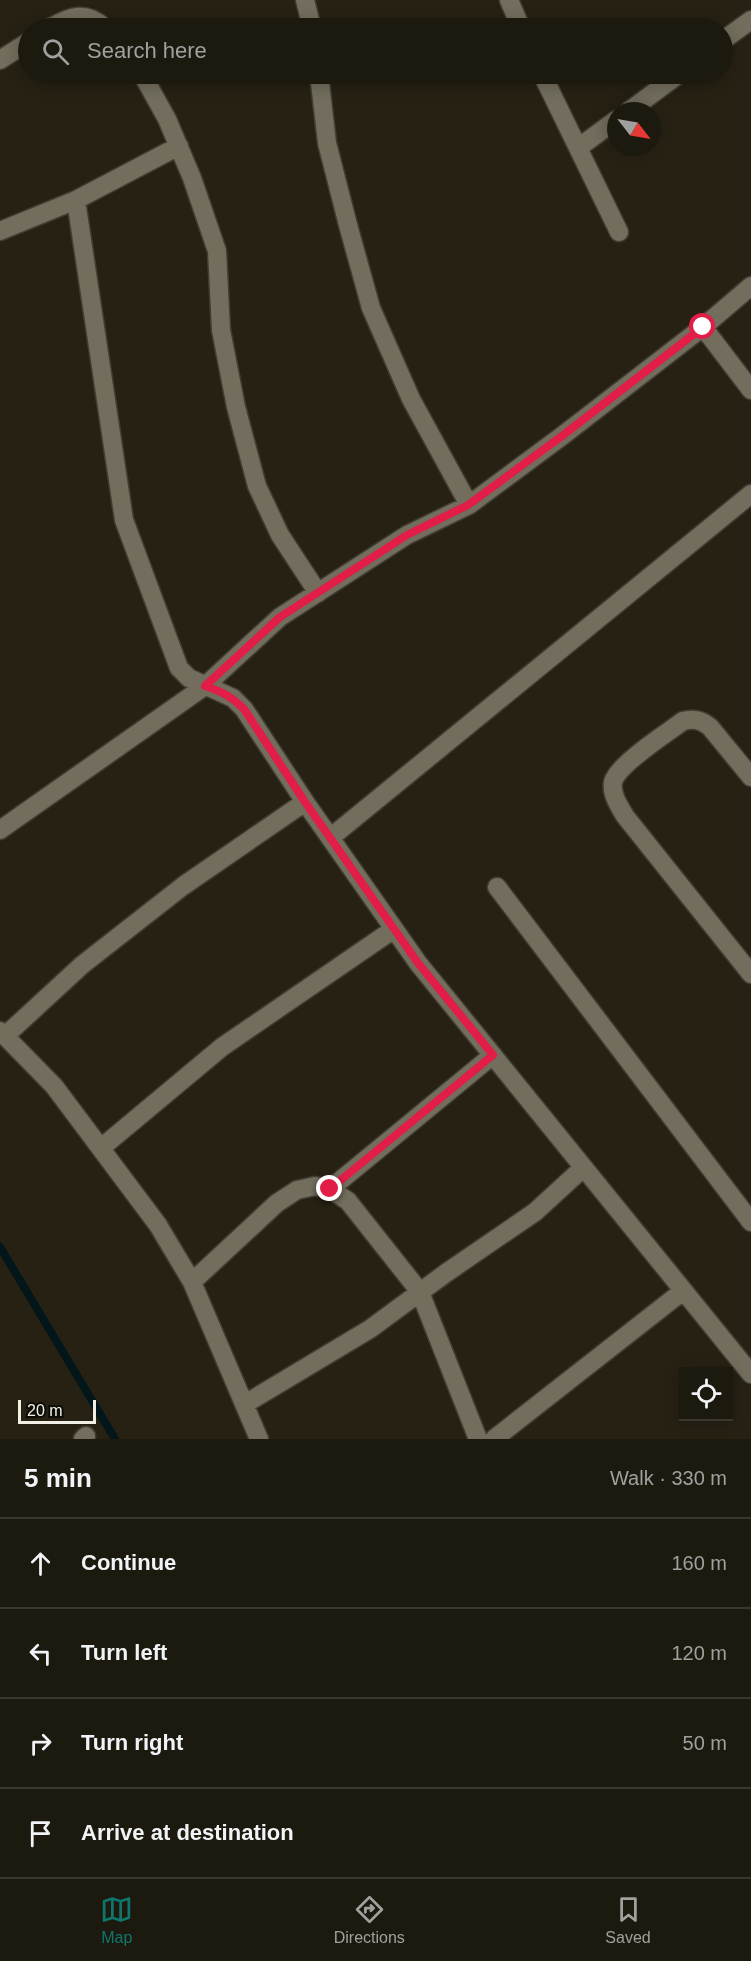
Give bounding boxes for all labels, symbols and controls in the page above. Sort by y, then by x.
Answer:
search box [18,18,733,84]
icon: search [39,35,72,68]
text: Search here [87,38,207,63]
north arrow [607,102,661,156]
route start [689,313,715,339]
route end [316,1175,342,1201]
map controls [679,1367,733,1421]
button: locate [679,1367,733,1421]
scale bar [18,1397,96,1424]
text: 20 m [27,1402,63,1419]
text: 5 min [24,1463,92,1493]
text: Walk · 330 m [610,1467,727,1489]
icon: ahead [24,1547,57,1580]
text: Continue [81,1550,176,1575]
text: 160 m [671,1552,727,1574]
icon: left [24,1637,57,1670]
text: Turn left [81,1640,167,1665]
text: 120 m [671,1642,727,1664]
icon: right [24,1727,57,1760]
text: Turn right [81,1730,183,1755]
text: 50 m [683,1732,727,1754]
icon: arrive [24,1817,57,1850]
text: Arrive at destination [81,1820,294,1845]
tab: Map [100,1893,133,1947]
tab: Directions [334,1893,405,1947]
tab: Saved [605,1893,651,1947]

